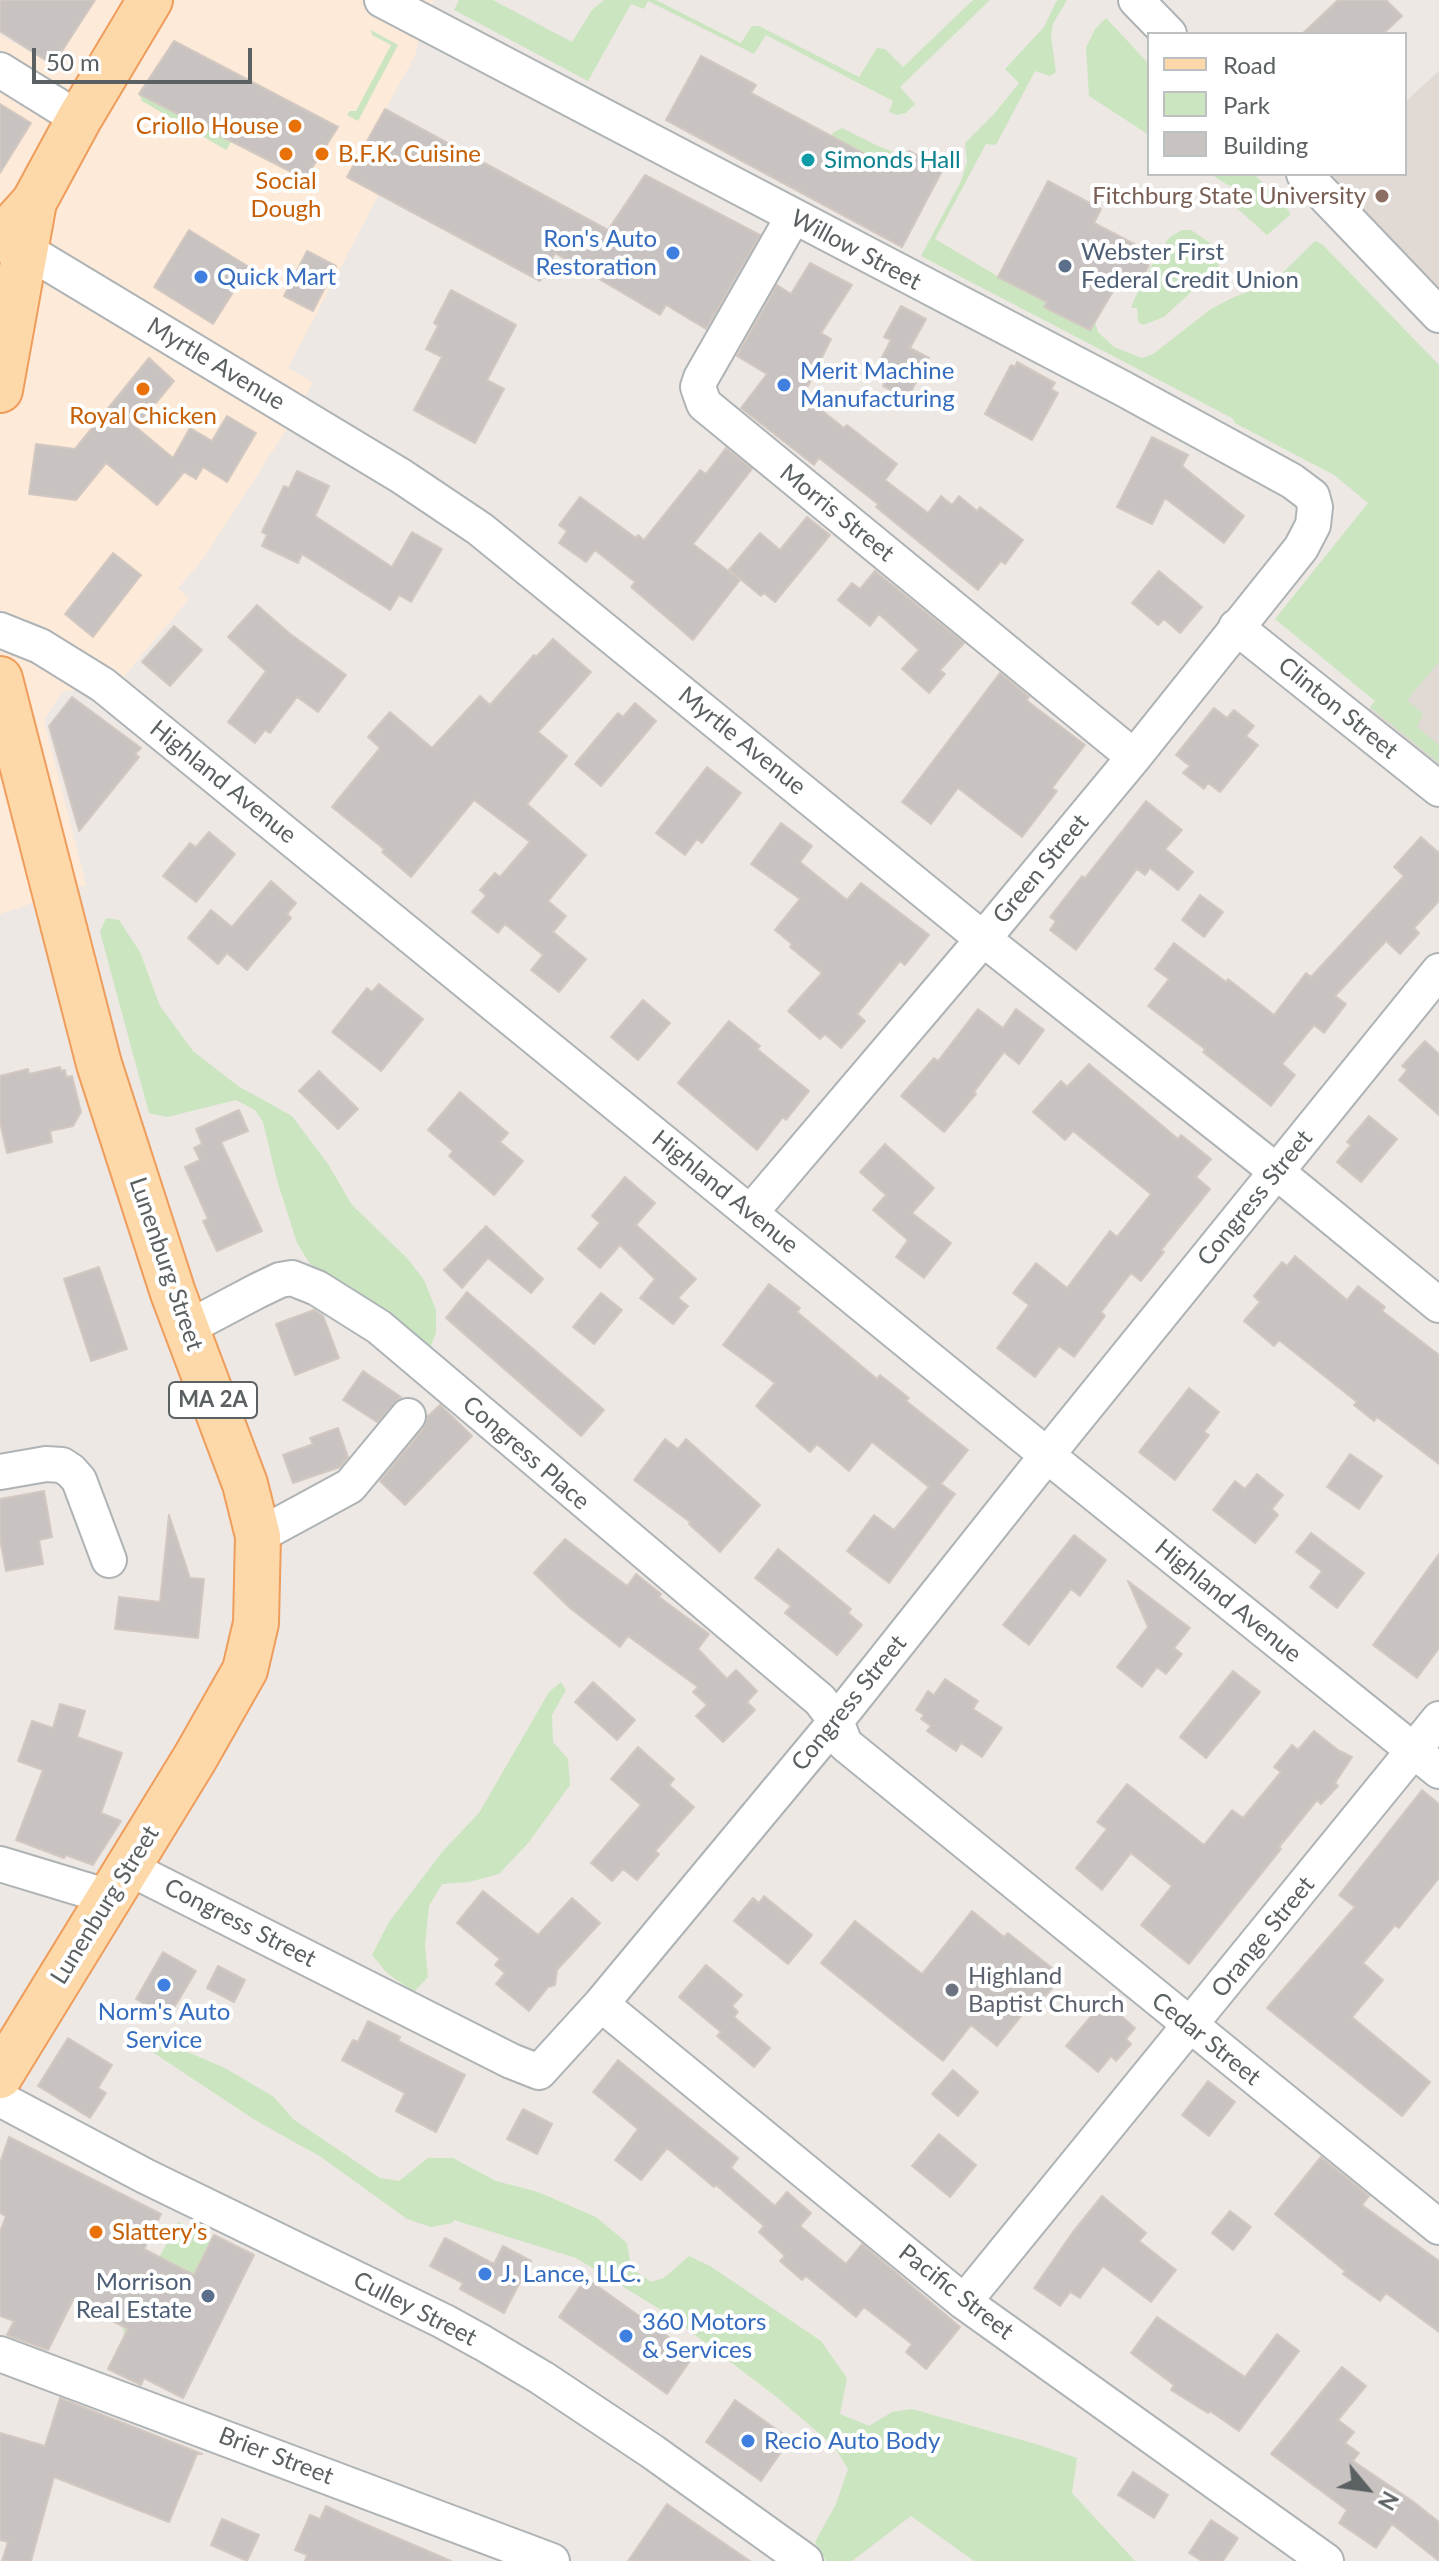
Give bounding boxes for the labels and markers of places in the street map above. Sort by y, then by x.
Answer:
place label: Criollo House [136,112,279,140]
marker: Criollo House [286,117,304,135]
place label: B.F.K. Cuisine [338,140,481,168]
marker: Social Dough [277,145,295,163]
marker: B.F.K. Cuisine [313,145,331,163]
place label: Simonds Hall [824,146,961,174]
marker: Simonds Hall [799,151,817,169]
place label: Social Dough [251,167,321,223]
place label: Fitchburg State University [1092,182,1366,210]
marker: Fitchburg State University [1373,187,1391,205]
place label: Ron's Auto Restoration [535,225,657,281]
place label: Webster First Federal Credit Union [1081,238,1299,294]
marker: Ron's Auto Restoration [664,244,682,262]
marker: Webster First Federal Credit Union [1056,257,1074,275]
place label: Quick Mart [217,263,336,291]
marker: Quick Mart [192,268,210,286]
place label: Merit Machine Manufacturing [800,357,955,413]
marker: Merit Machine Manufacturing [775,376,793,394]
marker: Royal Chicken [134,380,152,398]
place label: Royal Chicken [69,402,217,430]
place label: Highland Baptist Church [968,1962,1124,2018]
marker: Norm's Auto Service [155,1976,173,1994]
marker: Highland Baptist Church [943,1981,961,1999]
place label: Norm's Auto Service [98,1998,230,2054]
place label: Slattery's [112,2218,207,2246]
marker: Slattery's [87,2223,105,2241]
place label: J. Lance, LLC. [501,2260,641,2288]
marker: J. Lance, LLC. [476,2265,494,2283]
place label: Morrison Real Estate [76,2268,192,2324]
marker: Morrison Real Estate [199,2287,217,2305]
place label: 360 Motors & Services [642,2308,766,2364]
marker: 360 Motors & Services [617,2327,635,2345]
place label: Recio Auto Body [764,2427,940,2455]
marker: Recio Auto Body [739,2432,757,2450]

